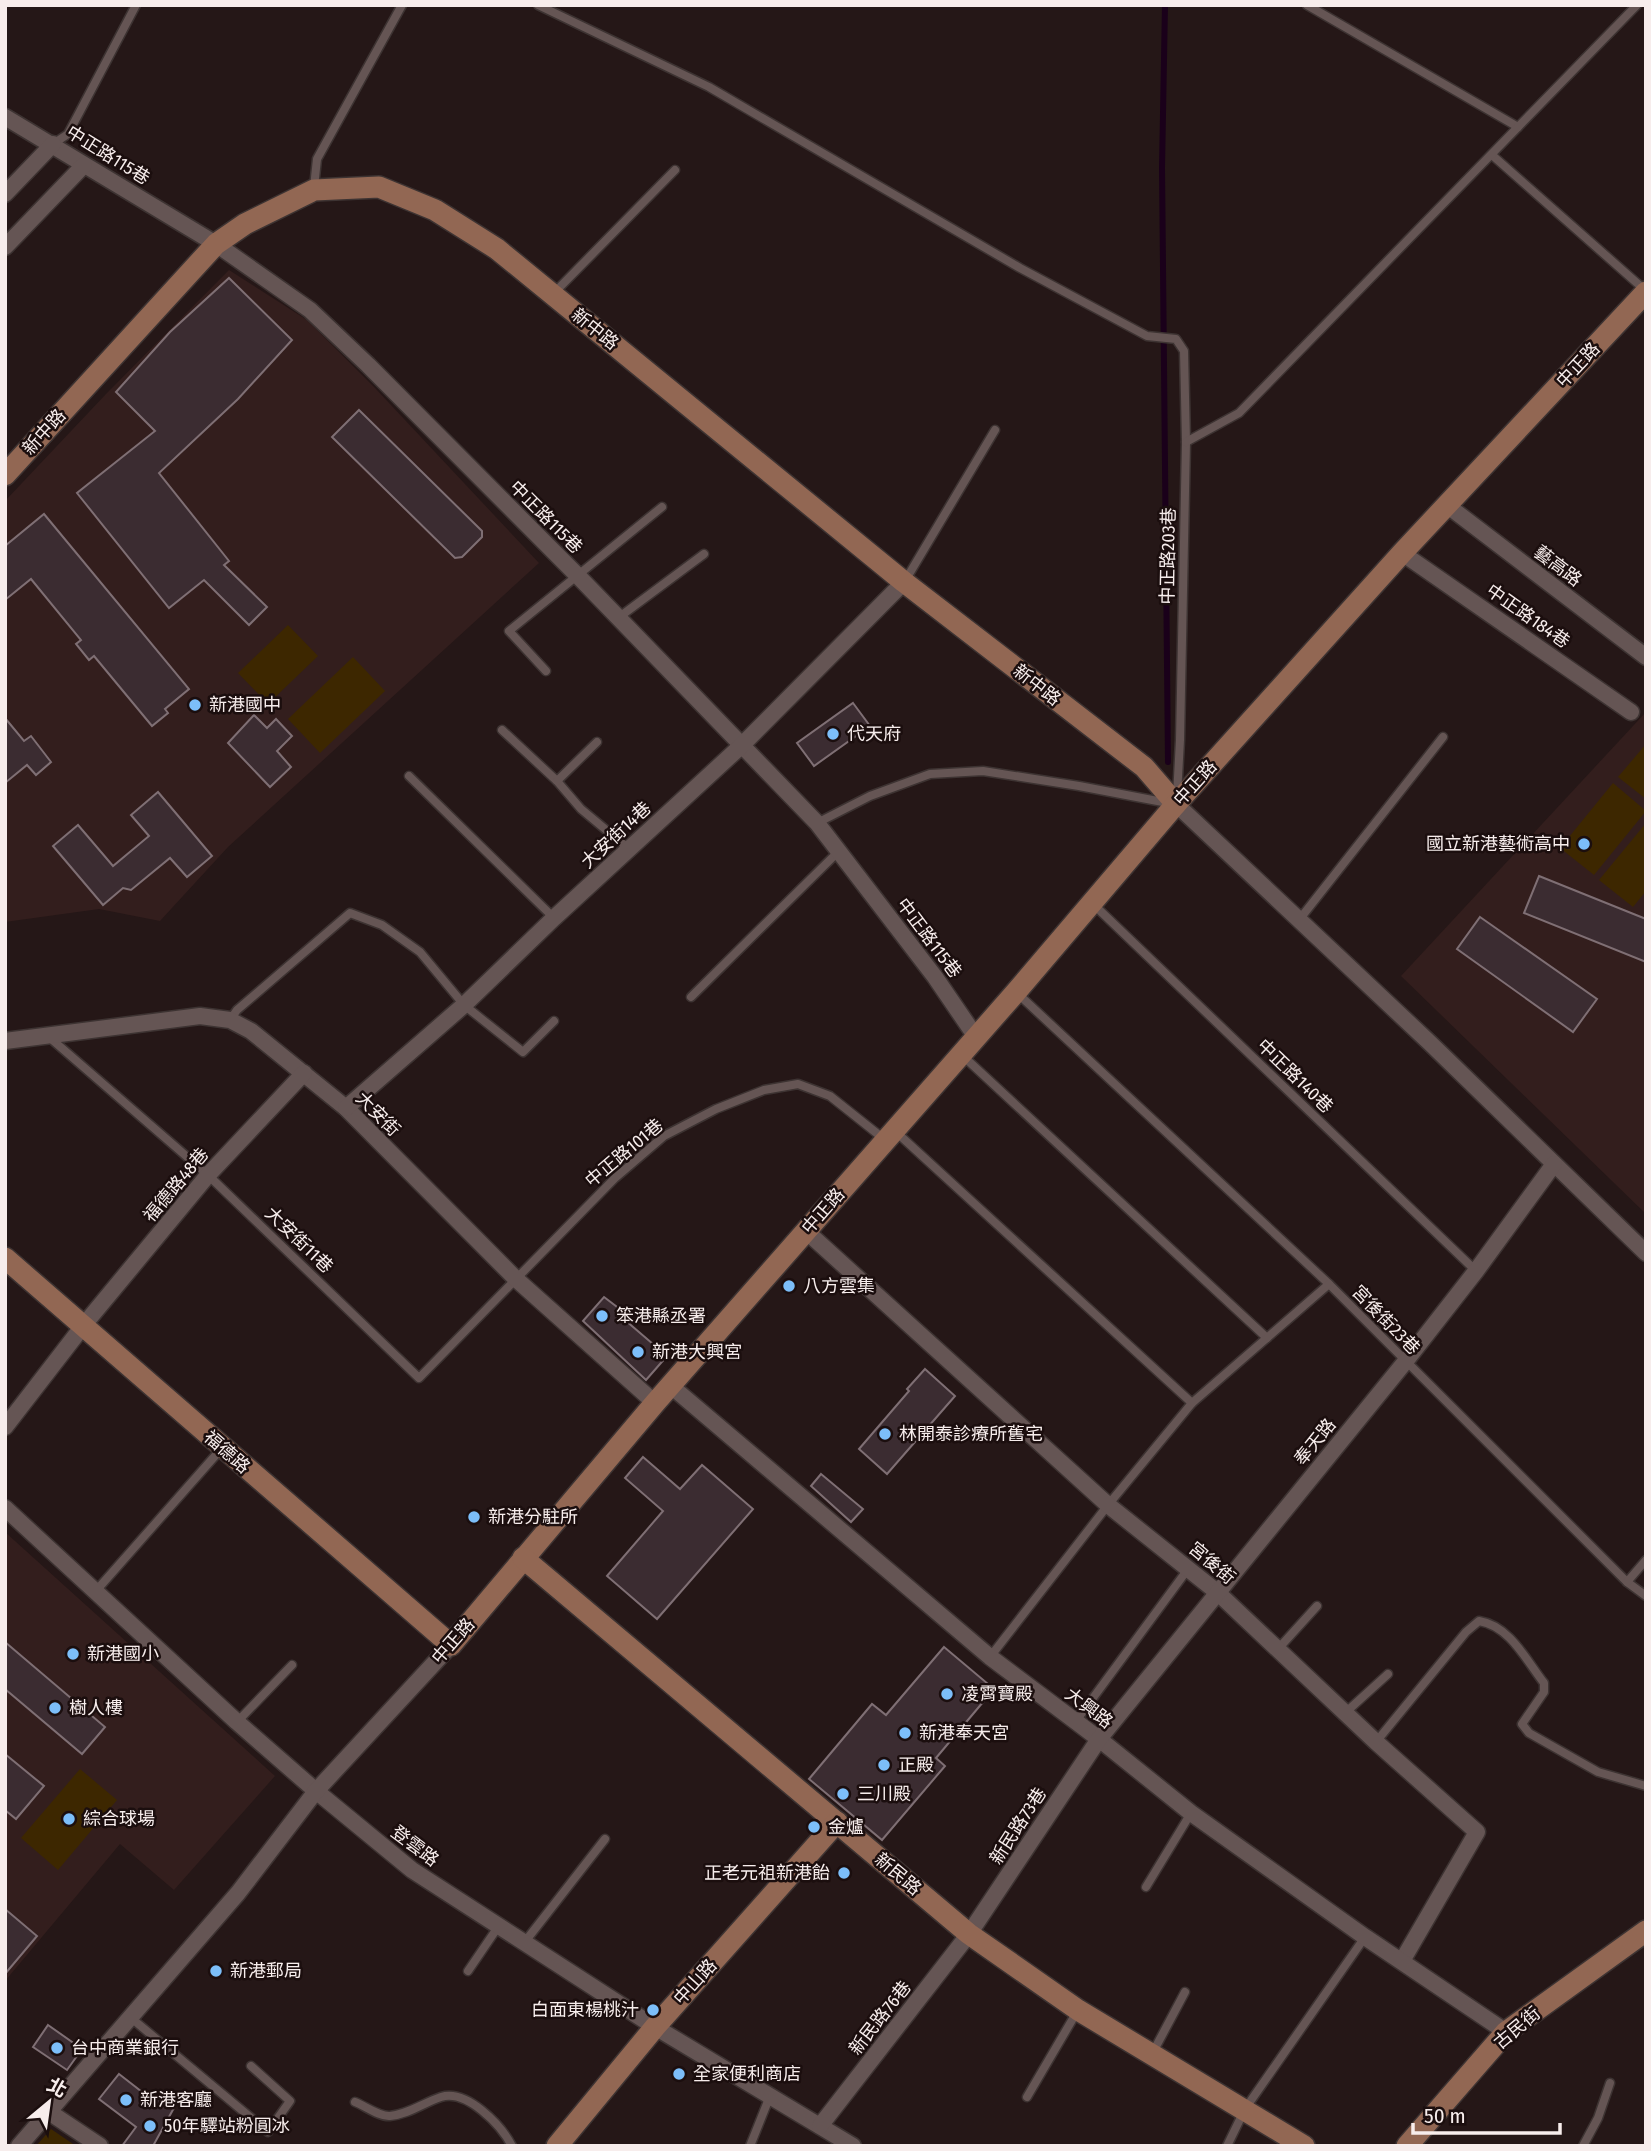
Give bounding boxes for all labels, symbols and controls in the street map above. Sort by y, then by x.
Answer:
street label: 中正路115巷 [62,121,154,189]
street label: 新中路 [567,303,623,355]
street label: 中正路 [1552,338,1604,392]
street label: 新中路 [18,405,70,459]
street label: 中正路115巷 [505,476,587,558]
street label: 中正路203巷 [1156,507,1180,605]
street label: 藝高路 [1530,541,1586,591]
street label: 中正路184巷 [1482,579,1574,653]
street label: 新中路 [1009,660,1065,710]
place label: 新港國中 [209,694,281,716]
marker: 新港國中 [187,697,203,713]
place label: 代天府 [847,723,901,745]
marker: 代天府 [825,726,841,742]
street label: 中正路 [1169,756,1221,810]
street label: 大安街14巷 [576,797,656,873]
place label: 國立新港藝術高中 [1426,833,1570,855]
marker: 國立新港藝術高中 [1576,836,1592,852]
street label: 中正路115巷 [892,894,966,982]
street label: 中正路140巷 [1252,1034,1338,1118]
street label: 大安街 [351,1087,405,1141]
street label: 中正路101巷 [581,1114,667,1192]
street label: 福德路48巷 [139,1144,213,1226]
street label: 中正路 [797,1183,849,1239]
street label: 大安街11巷 [261,1202,337,1278]
place label: 八方雲集 [803,1275,875,1297]
marker: 八方雲集 [781,1278,797,1294]
street label: 宮後街23巷 [1348,1281,1424,1359]
place label: 笨港縣丞署 [616,1305,706,1327]
marker: 笨港縣丞署 [594,1308,610,1324]
place label: 新港大興宮 [652,1341,742,1363]
marker: 新港大興宮 [630,1344,646,1360]
street label: 奉天路 [1289,1414,1341,1470]
place label: 林開泰診療所舊宅 [899,1423,1043,1445]
street label: 福德路 [199,1426,255,1478]
marker: 林開泰診療所舊宅 [877,1426,893,1442]
place label: 新港分駐所 [488,1506,578,1528]
marker: 新港分駐所 [466,1509,482,1525]
street label: 宮後街 [1184,1537,1240,1589]
street label: 中正路 [427,1613,479,1669]
place label: 新港國小 [87,1643,159,1665]
marker: 新港國小 [65,1646,81,1662]
place label: 凌霄寶殿 [961,1683,1033,1705]
street label: 大興路 [1061,1683,1117,1733]
marker: 凌霄寶殿 [939,1686,955,1702]
place label: 樹人樓 [69,1697,123,1719]
marker: 樹人樓 [47,1700,63,1716]
place label: 新港奉天宮 [919,1722,1009,1744]
marker: 新港奉天宮 [897,1725,913,1741]
place label: 正殿 [898,1754,934,1776]
marker: 正殿 [876,1757,892,1773]
place label: 三川殿 [857,1783,911,1805]
street label: 新民路73巷 [985,1783,1051,1869]
marker: 三川殿 [835,1786,851,1802]
place label: 綜合球場 [83,1808,155,1830]
marker: 綜合球場 [61,1811,77,1827]
place label: 金爐 [828,1816,864,1838]
marker: 金爐 [806,1819,822,1835]
street label: 登雲路 [387,1821,443,1871]
street label: 新民路 [870,1848,926,1900]
place label: 正老元祖新港飴 [704,1862,830,1884]
marker: 正老元祖新港飴 [836,1865,852,1881]
street label: 中山路 [669,1955,721,2009]
place label: 新港郵局 [230,1960,302,1982]
marker: 新港郵局 [208,1963,224,1979]
street label: 新民路76巷 [844,1977,916,2059]
place label: 白面東楊桃汁 [531,1999,639,2021]
marker: 白面東楊桃汁 [645,2002,661,2018]
street label: 古民街 [1489,2002,1545,2054]
place label: 台中商業銀行 [71,2037,179,2059]
marker: 台中商業銀行 [49,2040,65,2056]
place label: 全家便利商店 [693,2063,801,2085]
marker: 全家便利商店 [671,2066,687,2082]
north arrow [14,2067,84,2137]
text: 北 [43,2073,71,2102]
place label: 新港客廳 [140,2089,212,2111]
marker: 新港客廳 [118,2092,134,2108]
scale bar [1413,2092,1560,2136]
text: 50 m [1424,2103,1466,2129]
place label: 50年驛站粉圓冰 [164,2115,290,2137]
marker: 50年驛站粉圓冰 [142,2118,158,2134]

